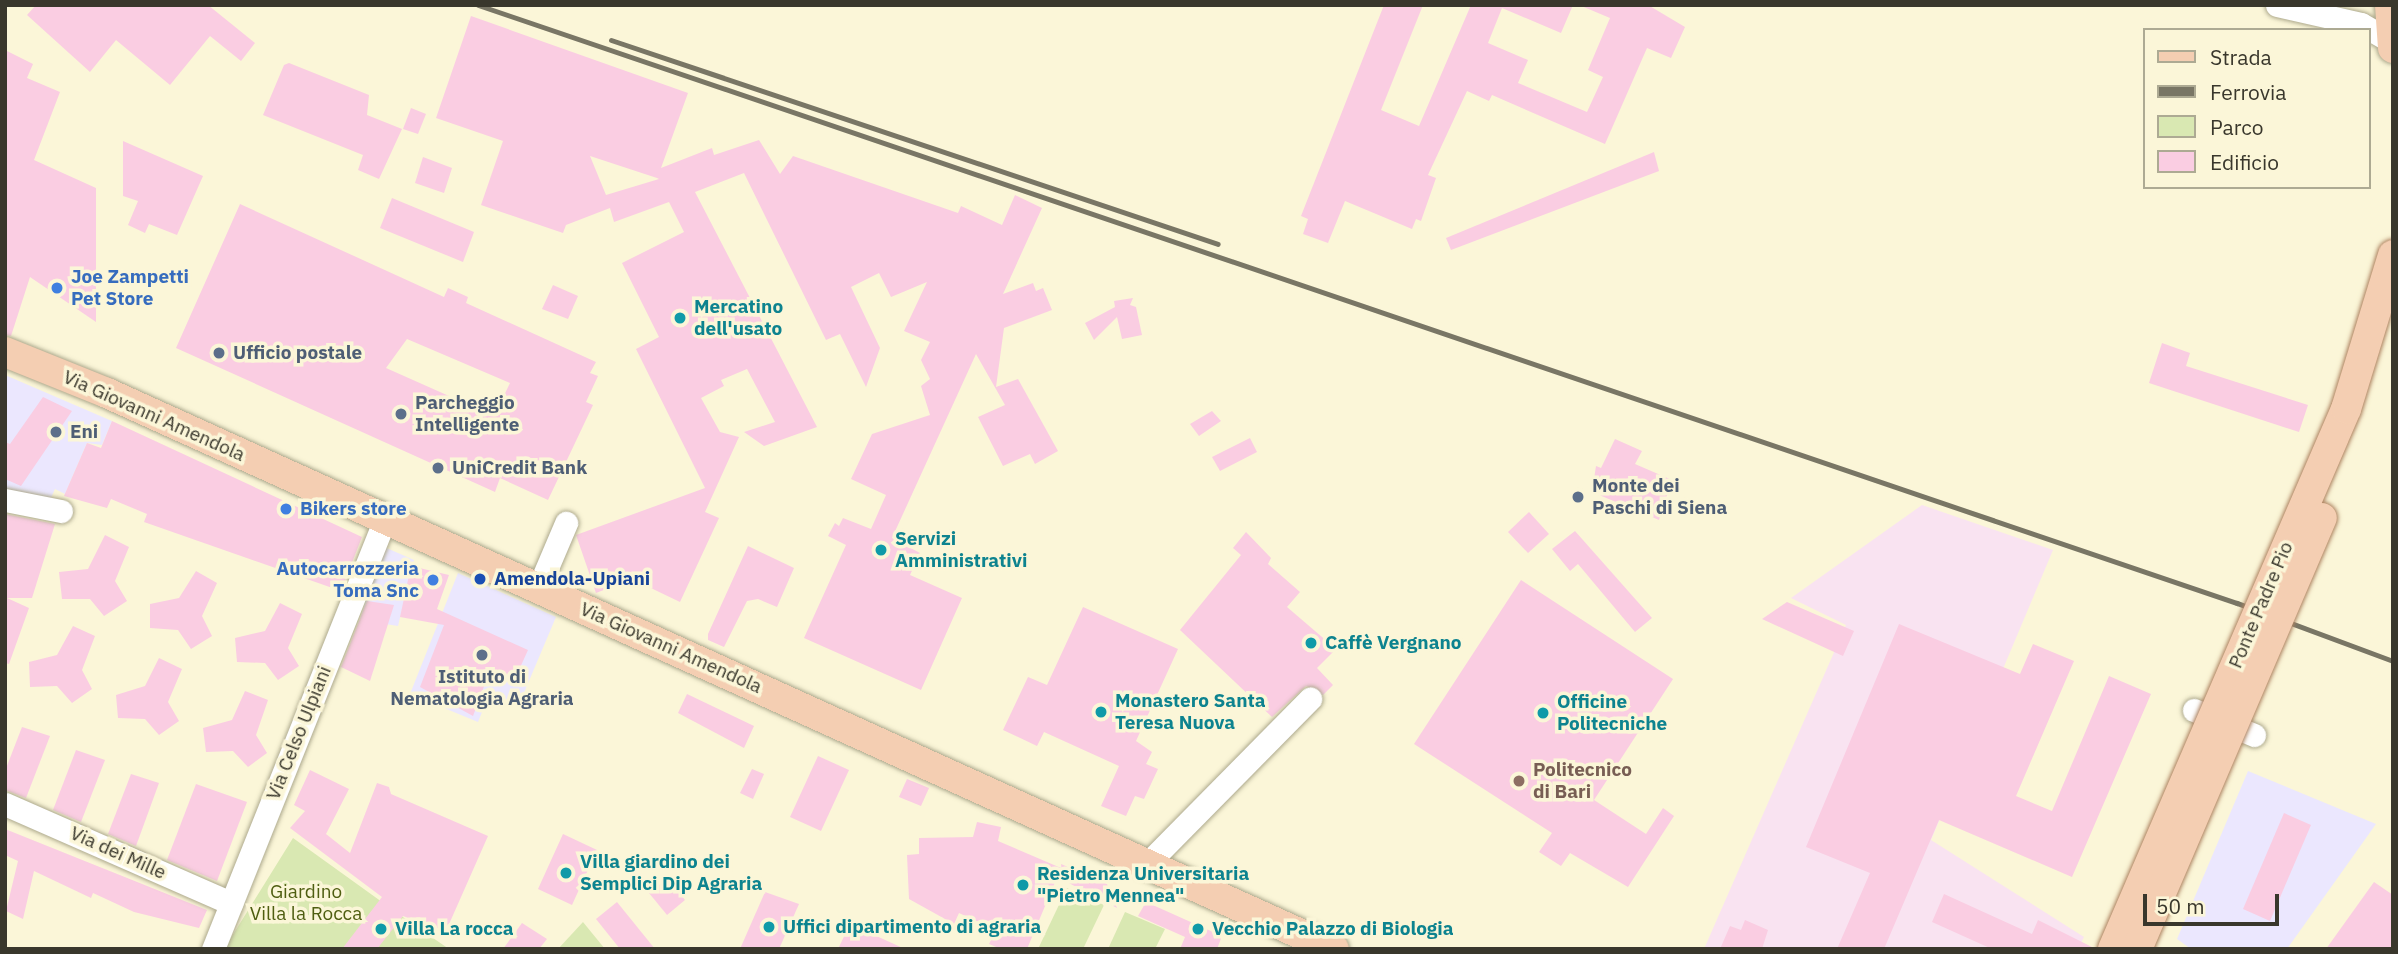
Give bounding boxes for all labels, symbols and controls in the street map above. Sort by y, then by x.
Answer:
legend [2142,28,2370,189]
text: Strada [2210,43,2272,71]
text: Ferrovia [2210,78,2286,106]
text: Parco [2210,113,2264,141]
text: Edificio [2210,148,2279,176]
place label: Joe Zampetti Pet Store [71,266,189,310]
marker: Joe Zampetti Pet Store [49,280,65,296]
place label: Mercatino dell'usato [694,296,783,340]
marker: Mercatino dell'usato [672,310,688,326]
place label: Ufficio postale [233,342,362,364]
marker: Ufficio postale [211,345,227,361]
street label: Via Giovanni Amendola [60,366,248,466]
place label: Parcheggio Intelligente [415,392,519,436]
marker: Parcheggio Intelligente [393,406,409,422]
place label: Eni [70,421,98,443]
marker: Eni [48,424,64,440]
place label: UniCredit Bank [452,457,587,479]
marker: UniCredit Bank [430,460,446,476]
place label: Monte dei Paschi di Siena [1592,475,1727,519]
marker: Monte dei Paschi di Siena [1570,489,1586,505]
place label: Bikers store [300,498,407,520]
marker: Bikers store [278,501,294,517]
place label: Servizi Amministrativi [895,528,1027,572]
street label: Ponte Padre Pio [2224,538,2298,672]
marker: Servizi Amministrativi [873,542,889,558]
place label: Autocarrozzeria Toma Snc [276,558,419,602]
place label: Amendola-Upiani [494,568,650,590]
marker: Amendola-Upiani [472,571,488,587]
marker: Autocarrozzeria Toma Snc [425,572,441,588]
street label: Via Giovanni Amendola [577,598,765,698]
place label: Caffè Vergnano [1325,632,1461,654]
marker: Caffè Vergnano [1303,635,1319,651]
marker: Istituto di Nematologia Agraria [474,647,490,663]
street label: Via Celso Ulpiani [262,663,336,803]
place label: Istituto di Nematologia Agraria [390,666,574,710]
place label: Monastero Santa Teresa Nuova [1115,690,1266,734]
place label: Officine Politecniche [1557,691,1667,735]
marker: Monastero Santa Teresa Nuova [1093,704,1109,720]
marker: Officine Politecniche [1535,705,1551,721]
place label: Politecnico di Bari [1533,759,1632,803]
marker: Politecnico di Bari [1511,773,1527,789]
street label: Via dei Mille [67,822,169,884]
place label: Villa giardino dei Semplici Dip Agraria [580,851,762,895]
place label: Residenza Universitaria "Pietro Mennea" [1037,863,1249,907]
marker: Villa giardino dei Semplici Dip Agraria [558,865,574,881]
marker: Residenza Universitaria "Pietro Mennea" [1015,877,1031,893]
scale bar [2146,880,2282,924]
park label: Giardino Villa la Rocca [250,881,362,925]
text: 50 m [2156,892,2205,920]
place label: Uffici dipartimento di agraria [783,916,1041,938]
place label: Villa La rocca [395,918,514,940]
place label: Vecchio Palazzo di Biologia [1212,918,1454,940]
marker: Uffici dipartimento di agraria [761,919,777,935]
marker: Villa La rocca [373,921,389,937]
marker: Vecchio Palazzo di Biologia [1190,921,1206,937]

